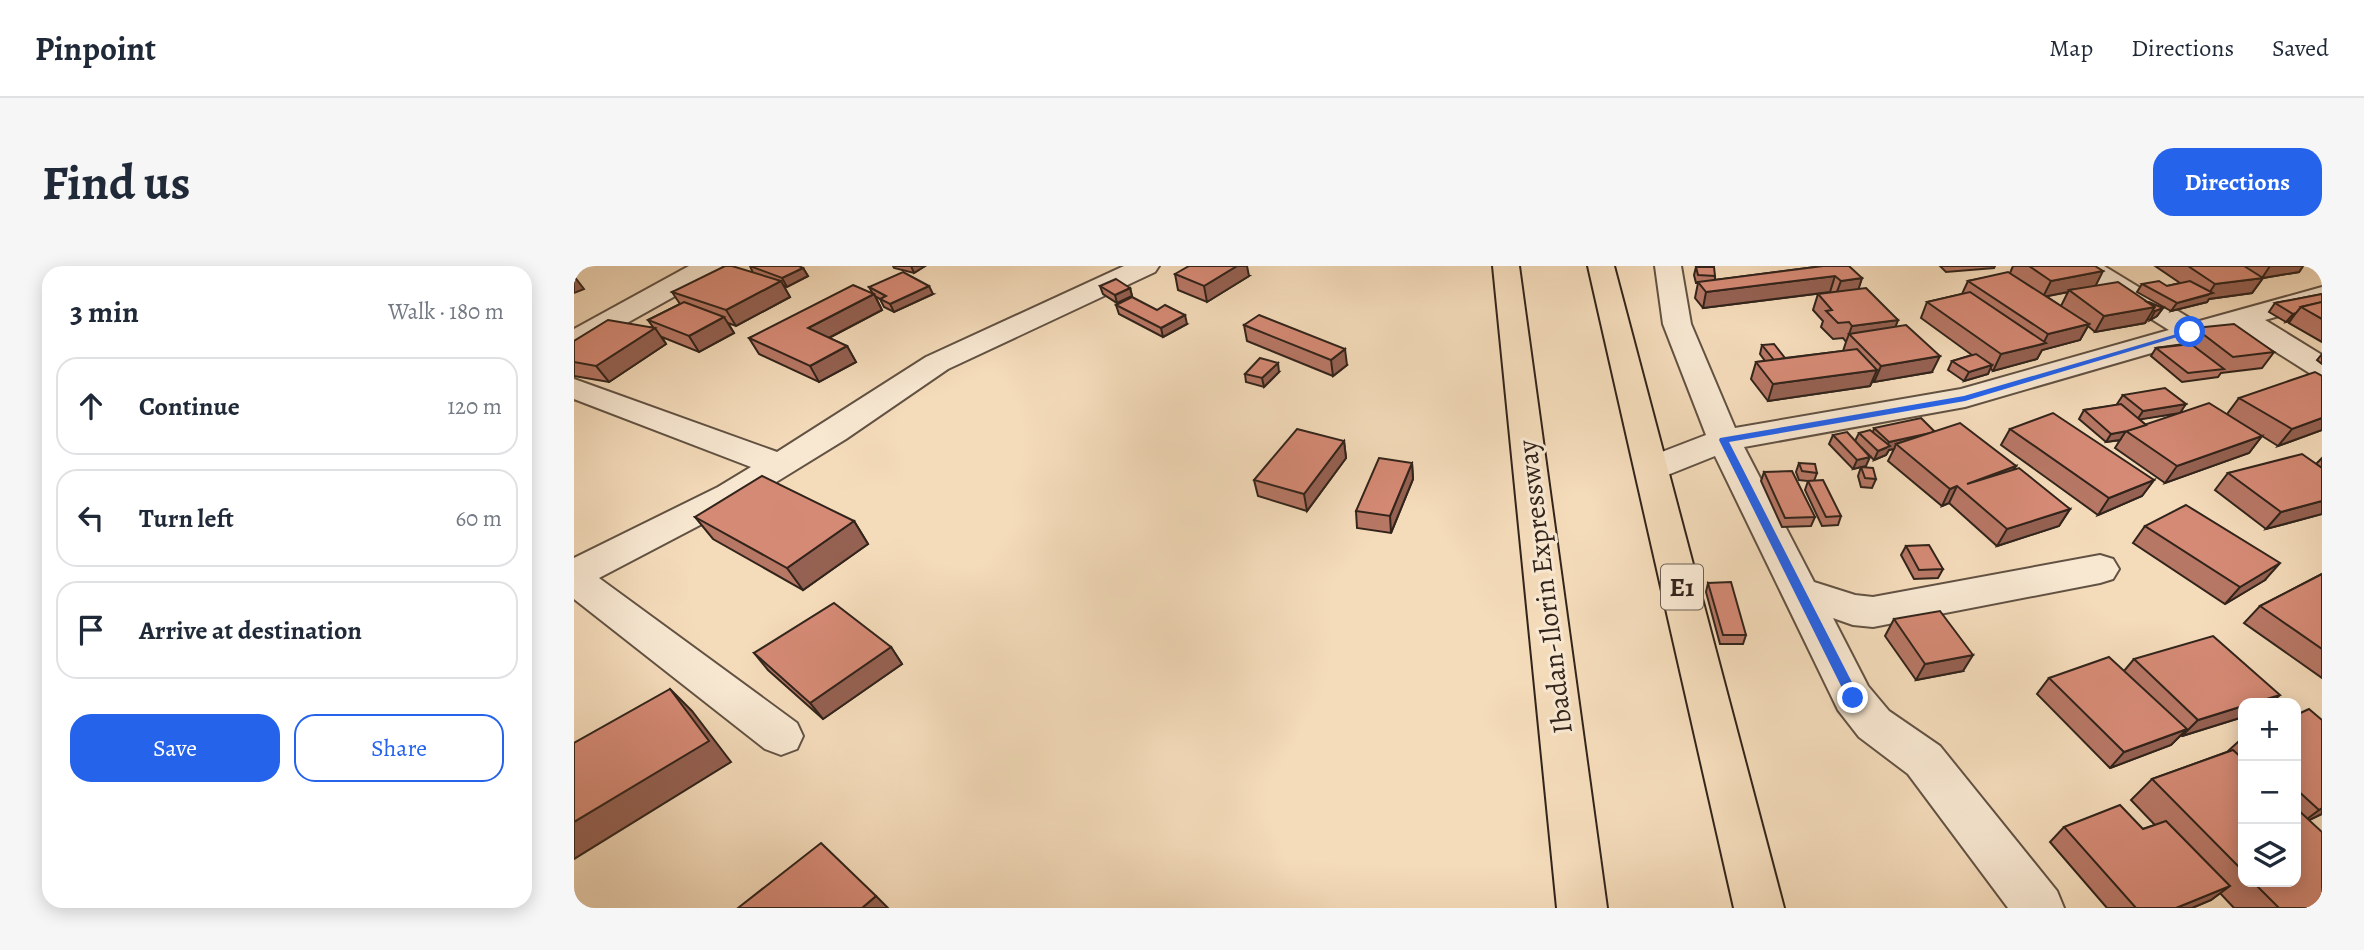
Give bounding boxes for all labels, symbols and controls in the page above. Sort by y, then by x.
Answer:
text: Pinpoint [35,26,156,71]
text: Map [2049,32,2093,64]
text: Directions [2131,32,2234,64]
text: Saved [2272,32,2329,64]
button: Directions [2153,148,2322,216]
text: Find us [42,149,190,216]
text: 3 min [70,292,139,332]
text: Walk · 180 m [388,296,504,327]
route start [2174,316,2205,347]
icon: ahead [72,387,110,425]
text: Continue [139,389,240,424]
text: 120 m [447,391,502,422]
street label: Ibadan-Ilorin Expressway [1508,437,1582,736]
icon: left [72,499,110,537]
text: Turn left [139,501,234,536]
text: 60 m [455,503,502,534]
road number: E1 [1661,564,1703,610]
icon: arrive [72,611,110,649]
text: Arrive at destination [139,613,362,648]
route end [1837,682,1868,713]
map controls [2238,698,2301,887]
button: + [2238,698,2301,761]
button: Save [70,714,280,782]
button: Share [294,714,504,782]
button: − [2238,761,2301,824]
button: layers [2238,824,2301,887]

